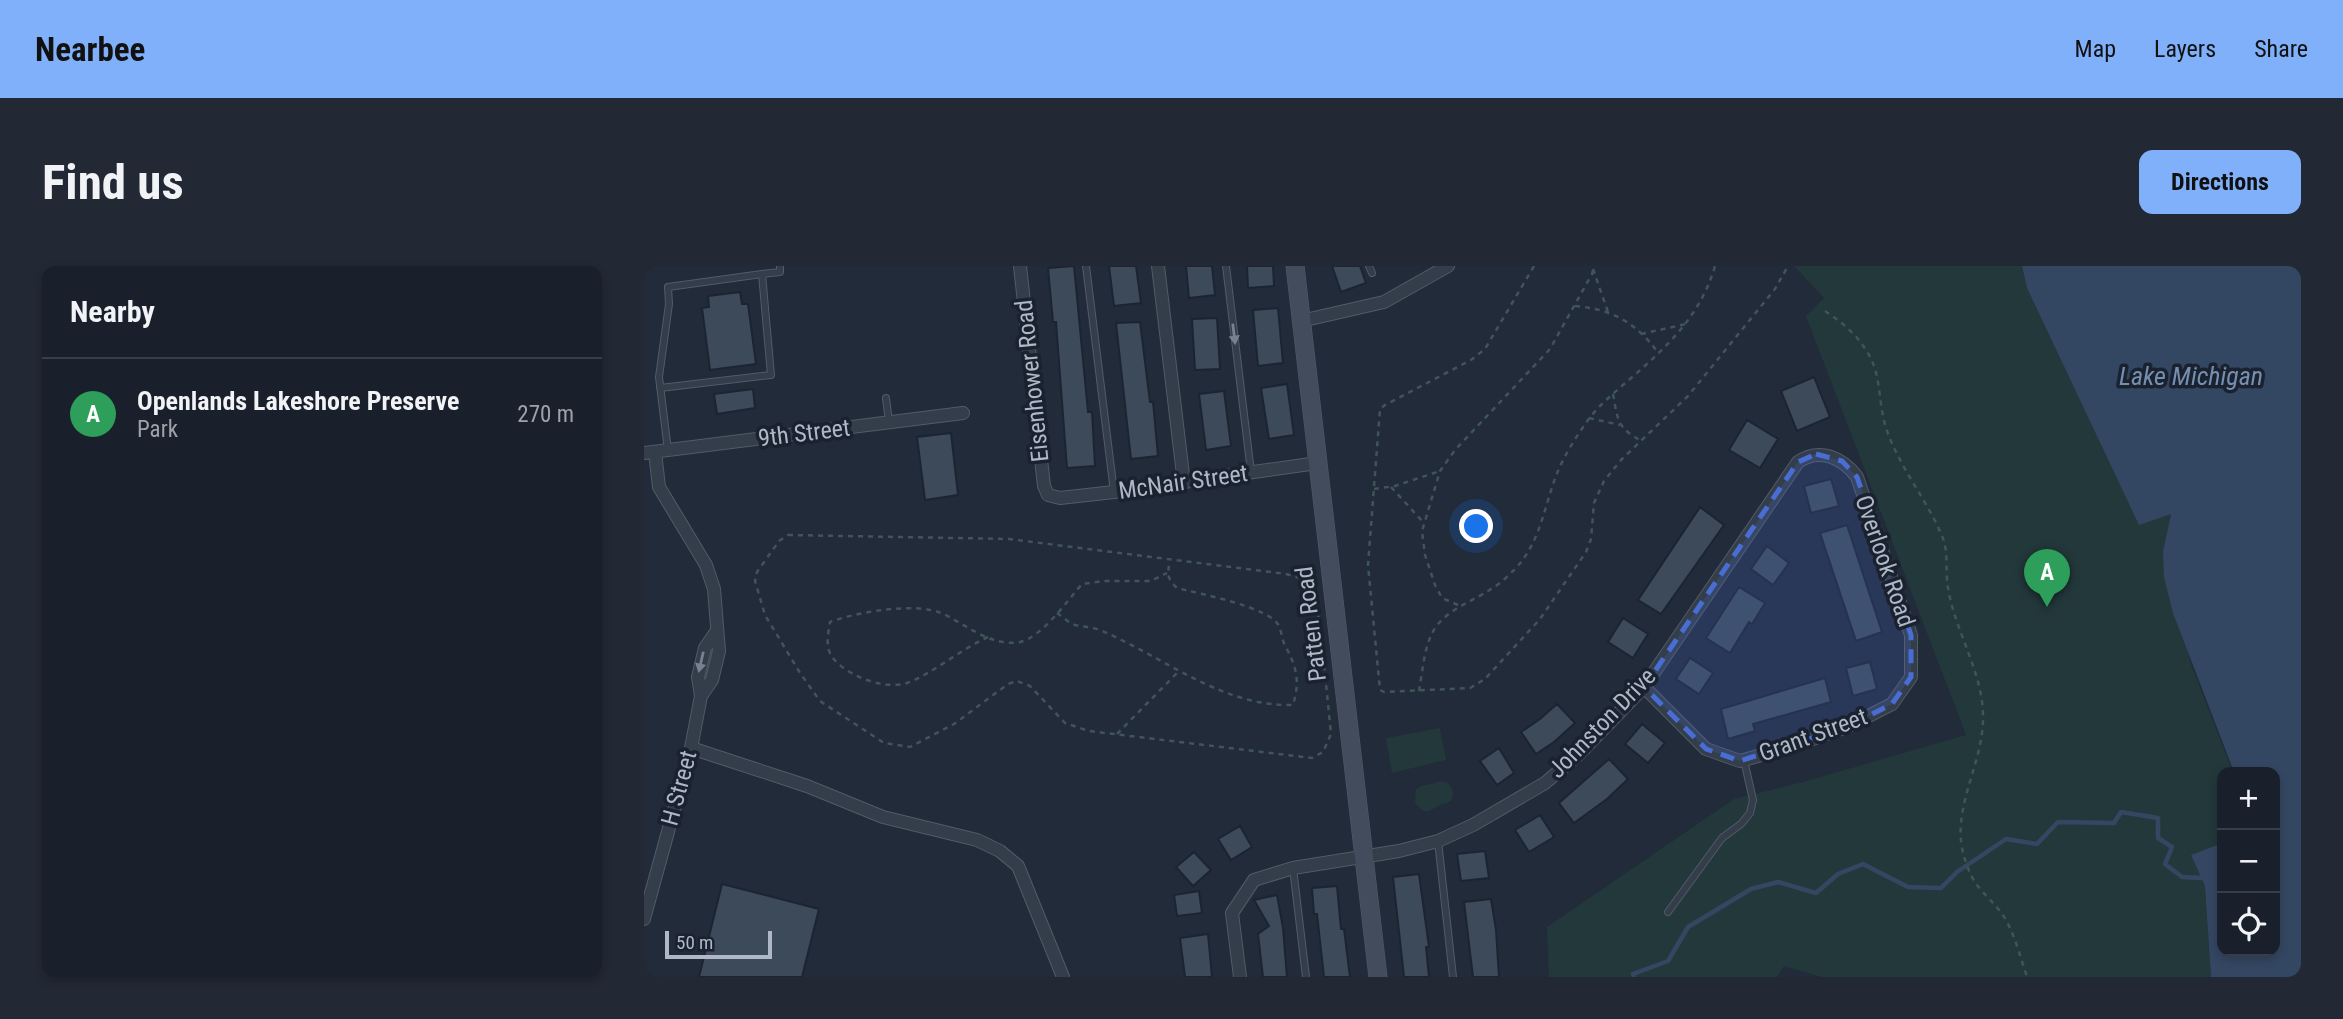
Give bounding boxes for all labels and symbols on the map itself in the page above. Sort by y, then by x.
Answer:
street label: Eisenhower Road [1010,299,1054,463]
one-way arrow [1229,323,1240,345]
water label: Lake Michigan [2119,361,2263,391]
street label: 9th Street [756,413,852,453]
street label: McNair Street [1117,459,1249,505]
street label: Overlook Road [1849,492,1921,630]
your location [1459,509,1493,543]
pin: A [2024,549,2070,607]
street label: Patten Road [1290,565,1332,683]
one-way arrow [696,651,707,673]
street label: Johnston Drive [1543,662,1661,784]
street label: Grant Street [1755,703,1871,767]
street label: H Street [656,747,702,829]
scale bar [665,928,772,960]

